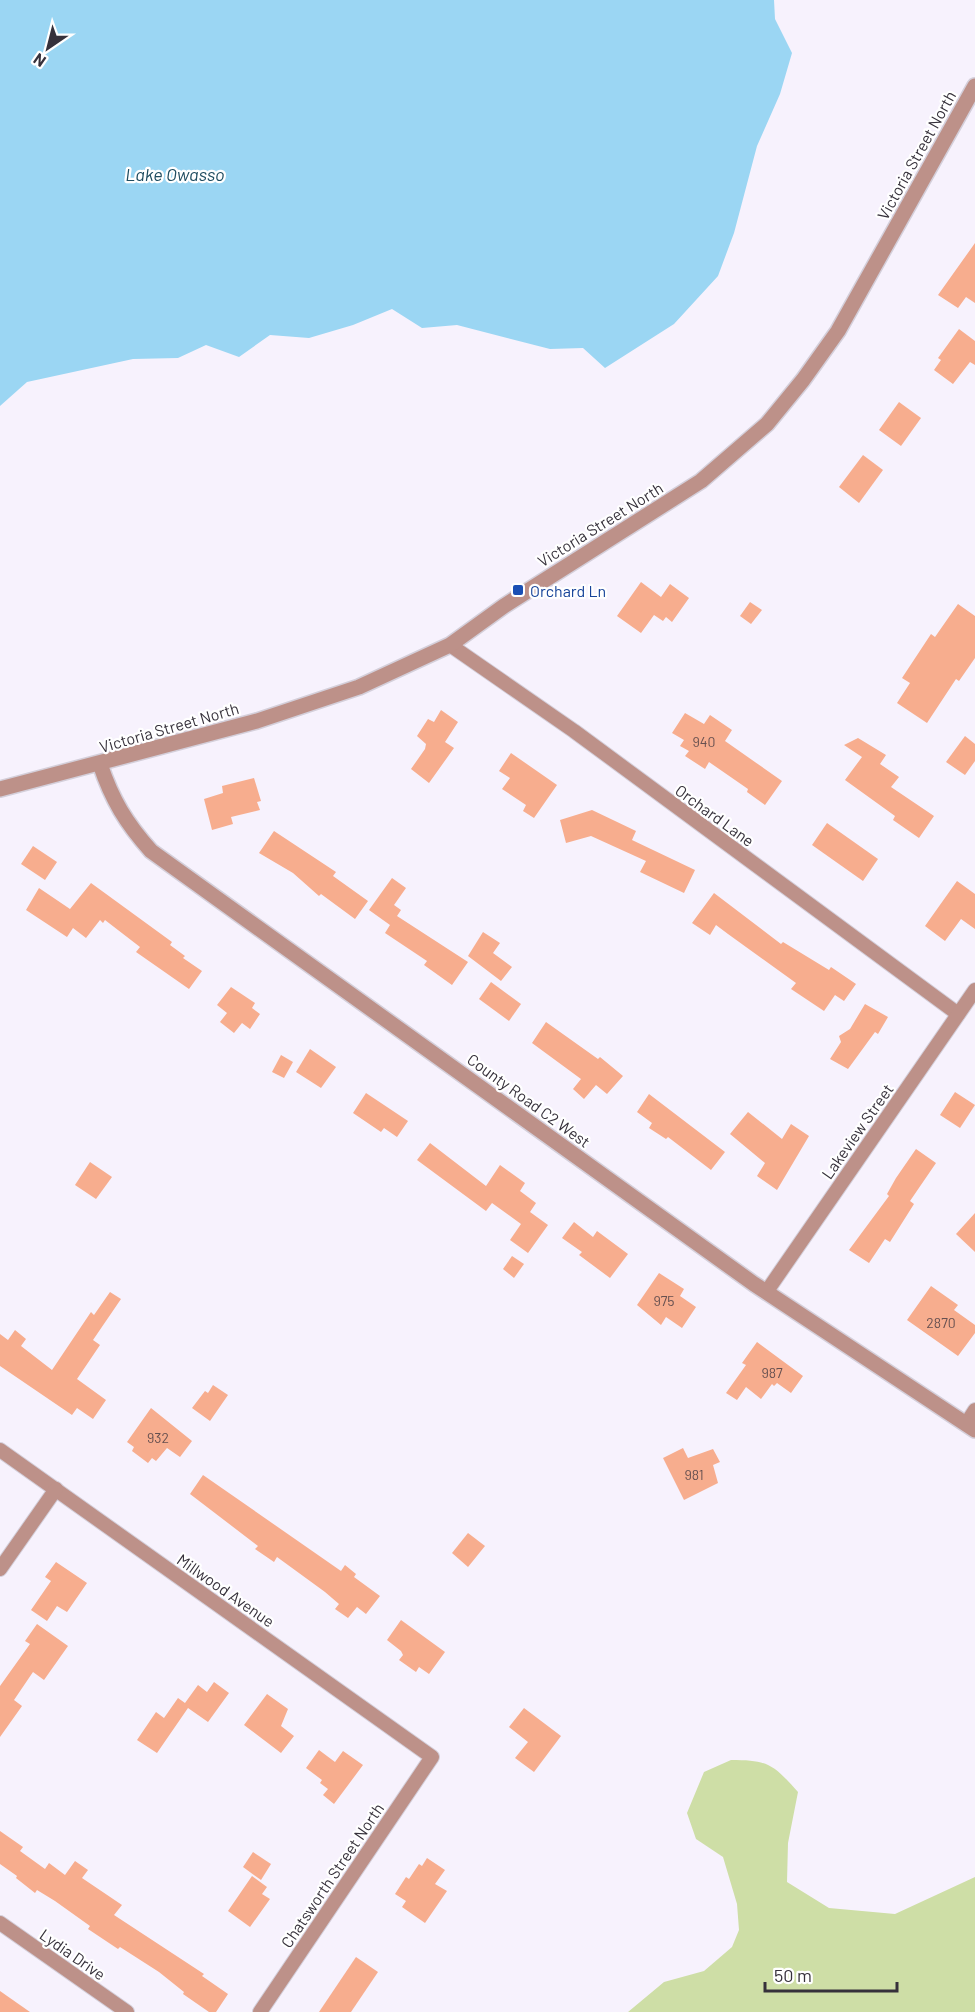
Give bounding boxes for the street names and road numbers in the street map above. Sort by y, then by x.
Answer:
street label: Victoria Street North [873,87,959,223]
street label: Victoria Street North [534,478,666,570]
street label: Victoria Street North [97,698,241,756]
street label: Orchard Lane [672,780,758,850]
street label: County Road C2 West [464,1049,594,1151]
street label: Lakeview Street [817,1080,897,1182]
street label: Millwood Avenue [174,1549,278,1631]
street label: Chatsworth Street North [277,1799,387,1951]
street label: Lydia Drive [36,1924,110,1984]

